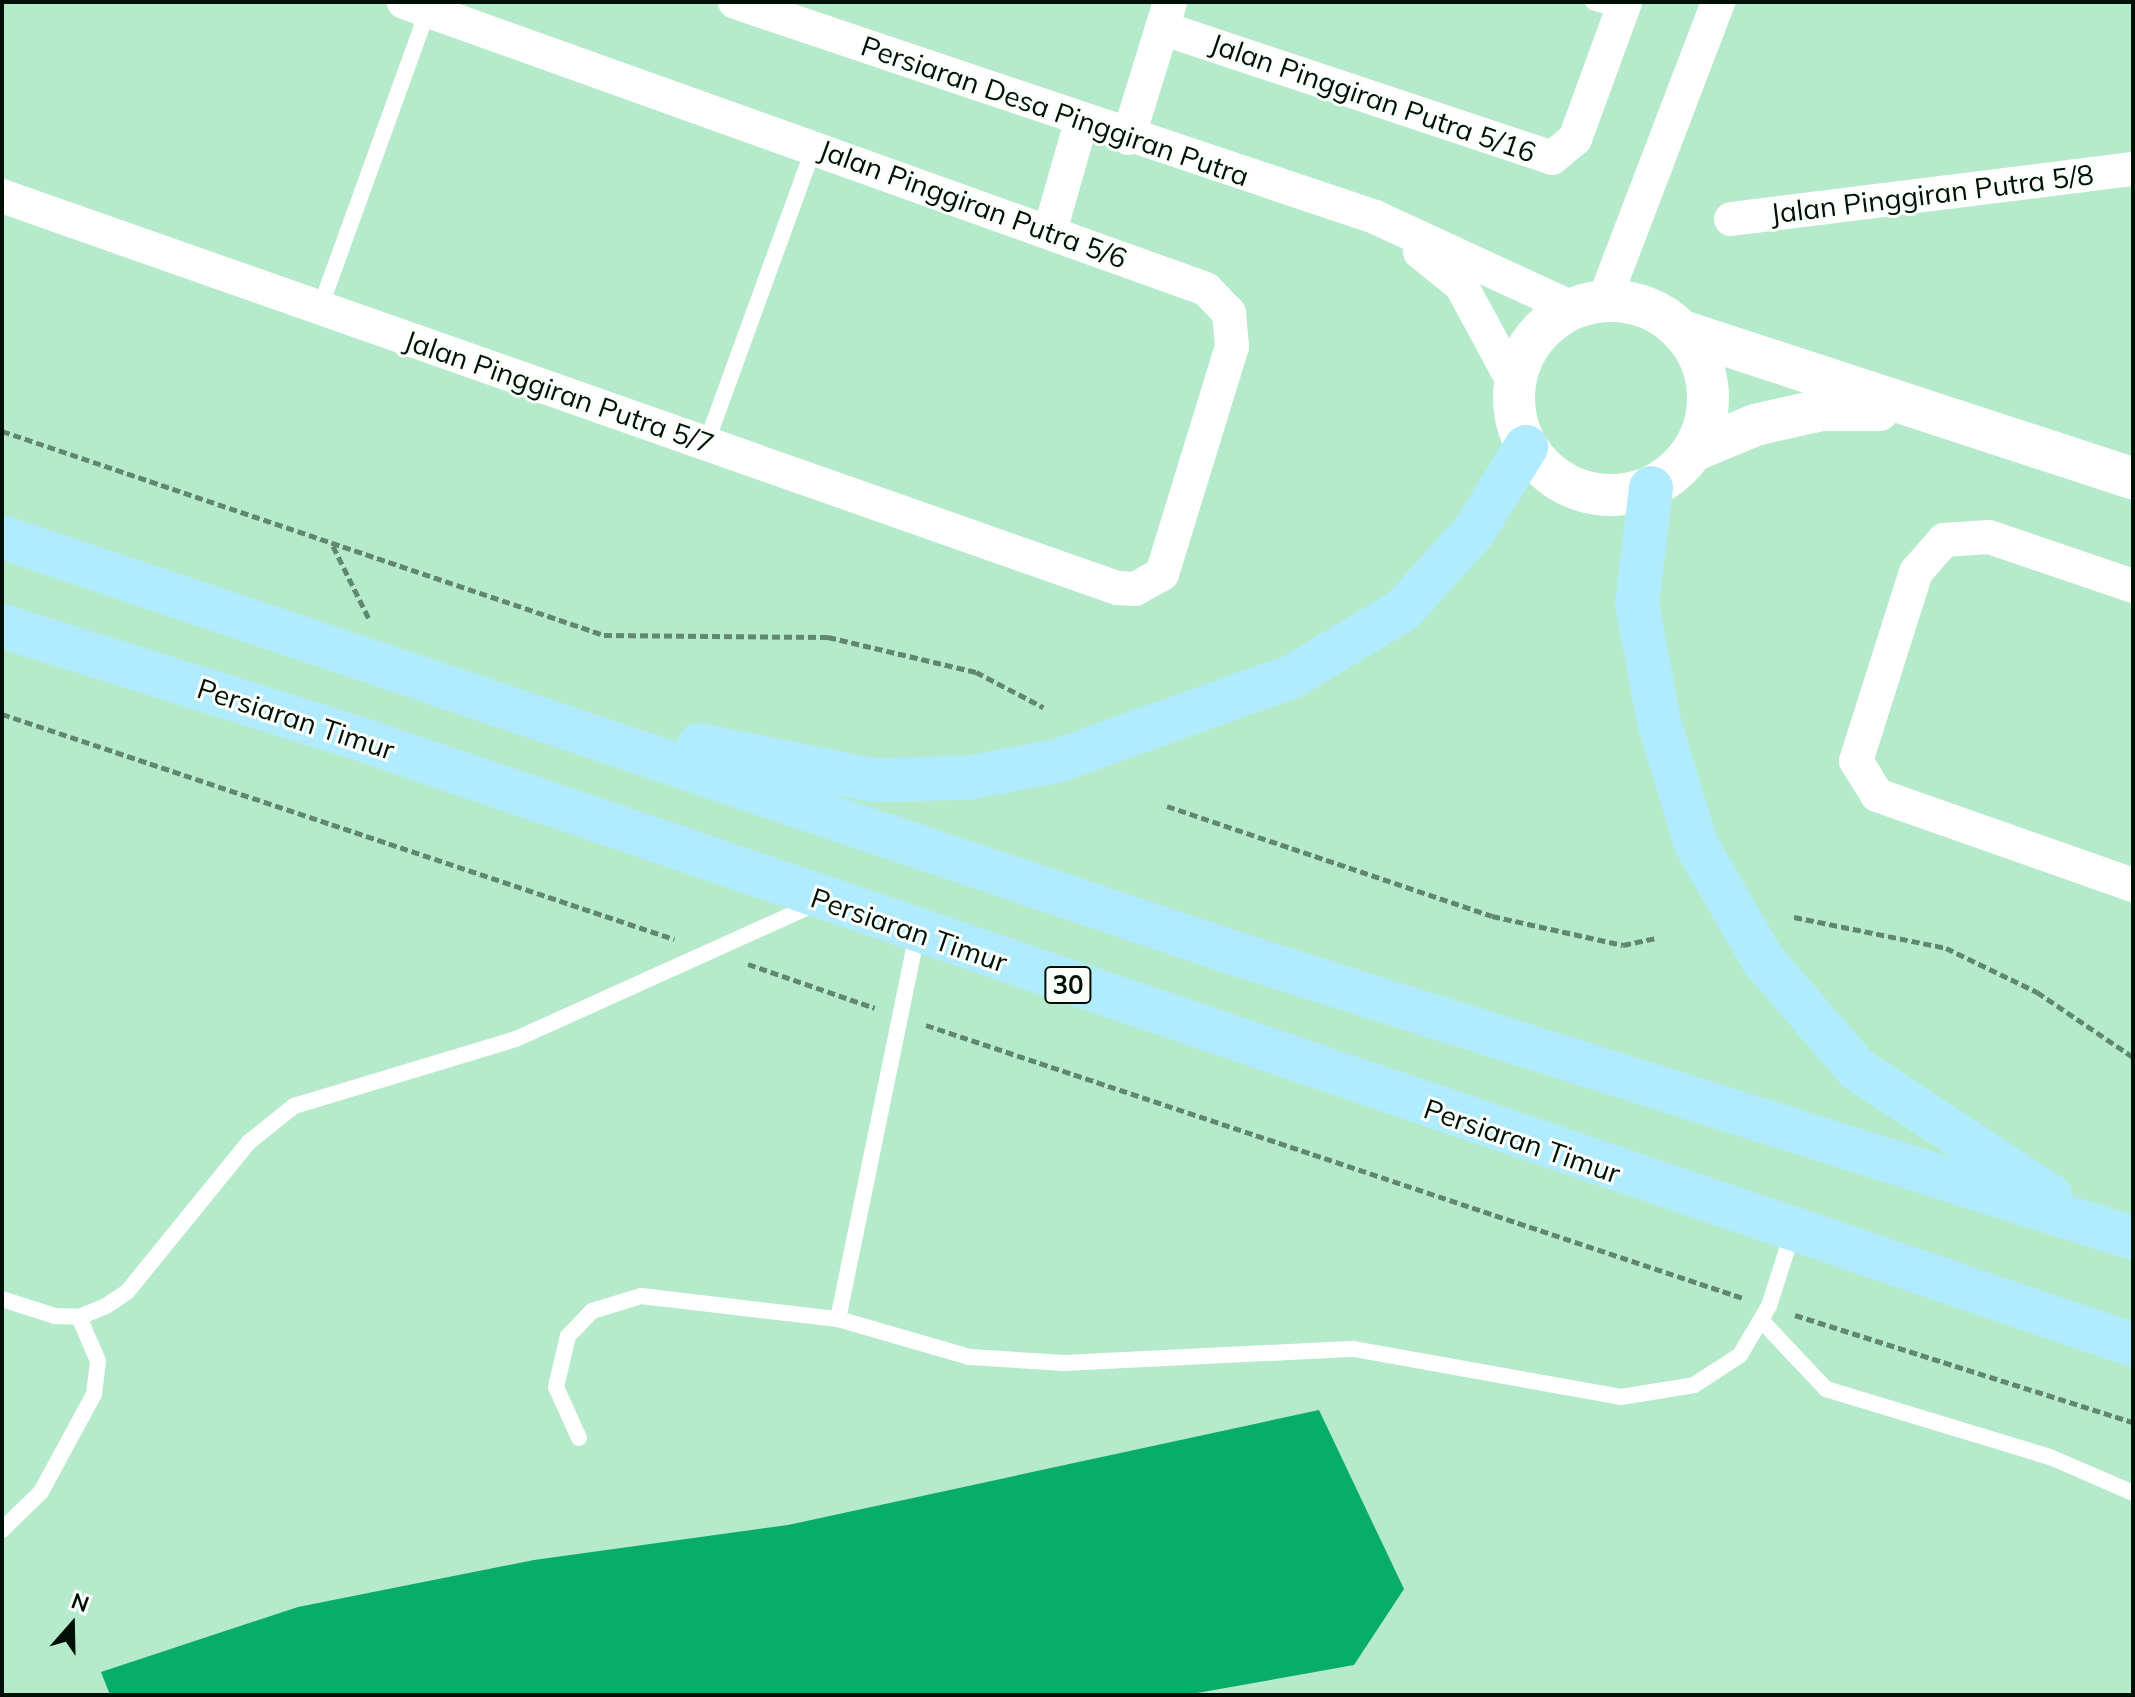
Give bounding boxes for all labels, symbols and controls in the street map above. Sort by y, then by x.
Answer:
street label: Jalan Pinggiran Putra 5/16 [1206,26,1540,170]
street label: Persiaran Desa Pinggiran Putra [857,29,1253,193]
street label: Jalan Pinggiran Putra 5/6 [814,133,1132,275]
street label: Jalan Pinggiran Putra 5/8 [1769,158,2095,230]
street label: Jalan Pinggiran Putra 5/7 [400,323,718,461]
street label: Persiaran Timur [193,671,399,767]
street label: Persiaran Timur [807,881,1011,979]
road number: 30 [1044,963,1092,1007]
street label: Persiaran Timur [1420,1092,1624,1190]
north arrow [32,1585,112,1665]
text: N [68,1586,93,1618]

